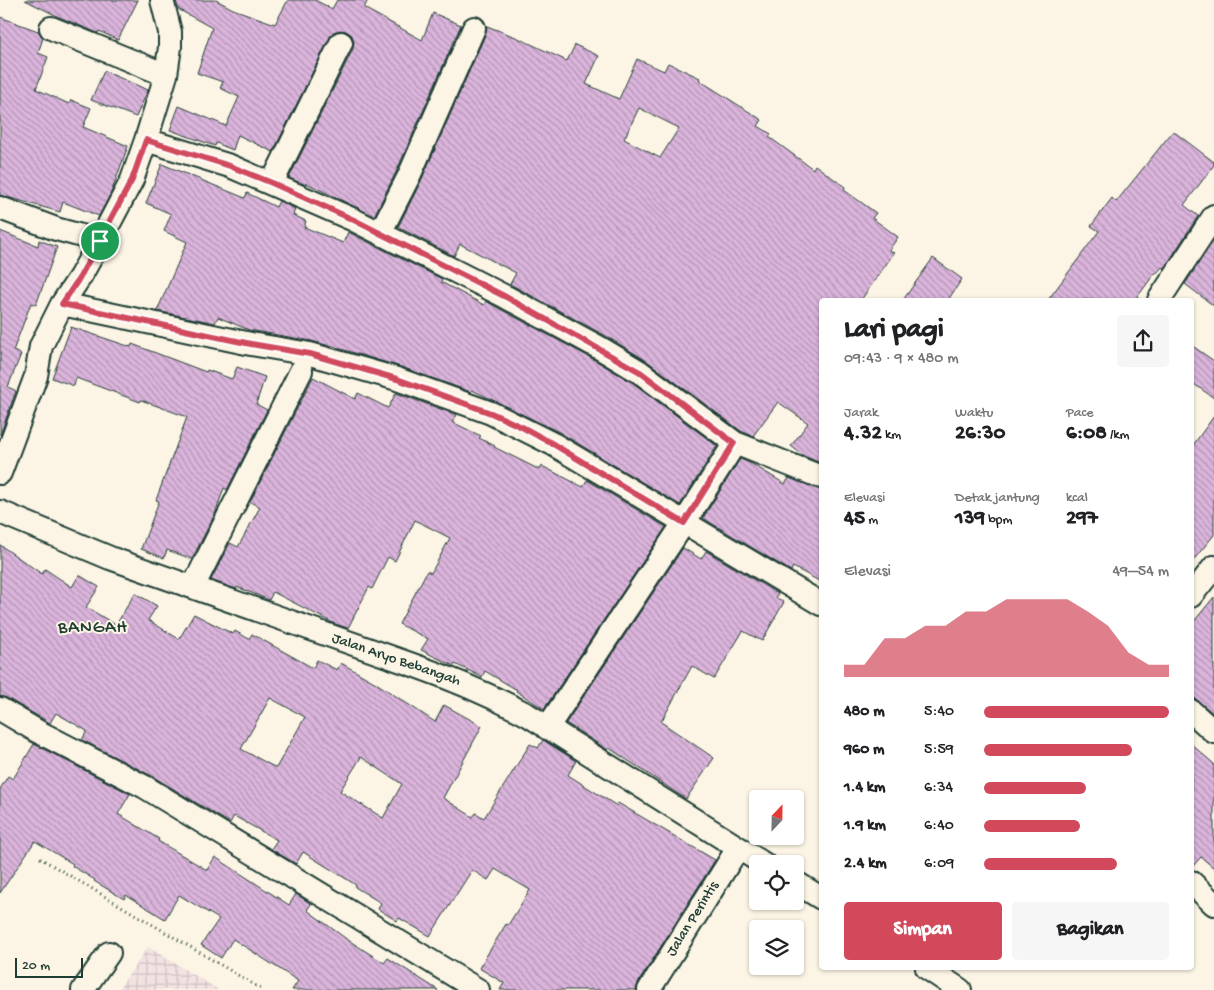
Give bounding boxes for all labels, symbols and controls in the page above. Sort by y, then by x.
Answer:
pin [79,220,121,262]
icon: arrive [86,227,114,255]
text: Lari pagi [844,314,944,347]
button: share [1117,315,1169,367]
text: 09:43 · 9 × 480 m [844,350,959,369]
text: Jarak [844,405,878,422]
text: Waktu [955,405,993,422]
text: Pace [1066,405,1093,422]
text: 4.32 [844,422,882,447]
text: 26:30 [955,422,1005,447]
text: 6:08 [1066,422,1107,447]
text: km [882,427,901,444]
text: /km [1107,427,1130,444]
text: Elevasi [844,490,885,507]
text: Detak jantung [955,490,1040,507]
text: kcal [1066,490,1088,507]
text: 45 [844,507,865,532]
text: 139 [955,507,985,532]
text: 297 [1066,507,1098,532]
text: m [865,512,878,529]
text: bpm [985,512,1012,529]
text: Elevasi [844,563,891,582]
text: 49–54 m [1112,563,1169,582]
district label: BANGAH [57,618,128,639]
street label: Jalan Aryo Bebangah [329,629,463,691]
text: 480 m [844,703,885,722]
text: 5:40 [924,703,954,722]
text: 960 m [844,741,884,760]
text: 5:59 [924,741,954,760]
text: 1.4 km [844,779,885,798]
text: 6:34 [924,779,953,798]
north arrow [749,790,804,845]
map controls [749,790,804,975]
text: 1.9 km [844,817,886,836]
text: 6:40 [924,817,954,836]
button: locate [749,855,804,910]
text: 2.4 km [844,855,887,874]
text: 6:09 [924,855,954,874]
street label: Jalan Perintis [663,878,723,960]
button: Simpan [844,902,1002,960]
button: Bagikan [1012,902,1169,960]
button: layers [749,920,804,975]
scale bar [15,955,82,978]
text: 20 m [22,958,50,975]

